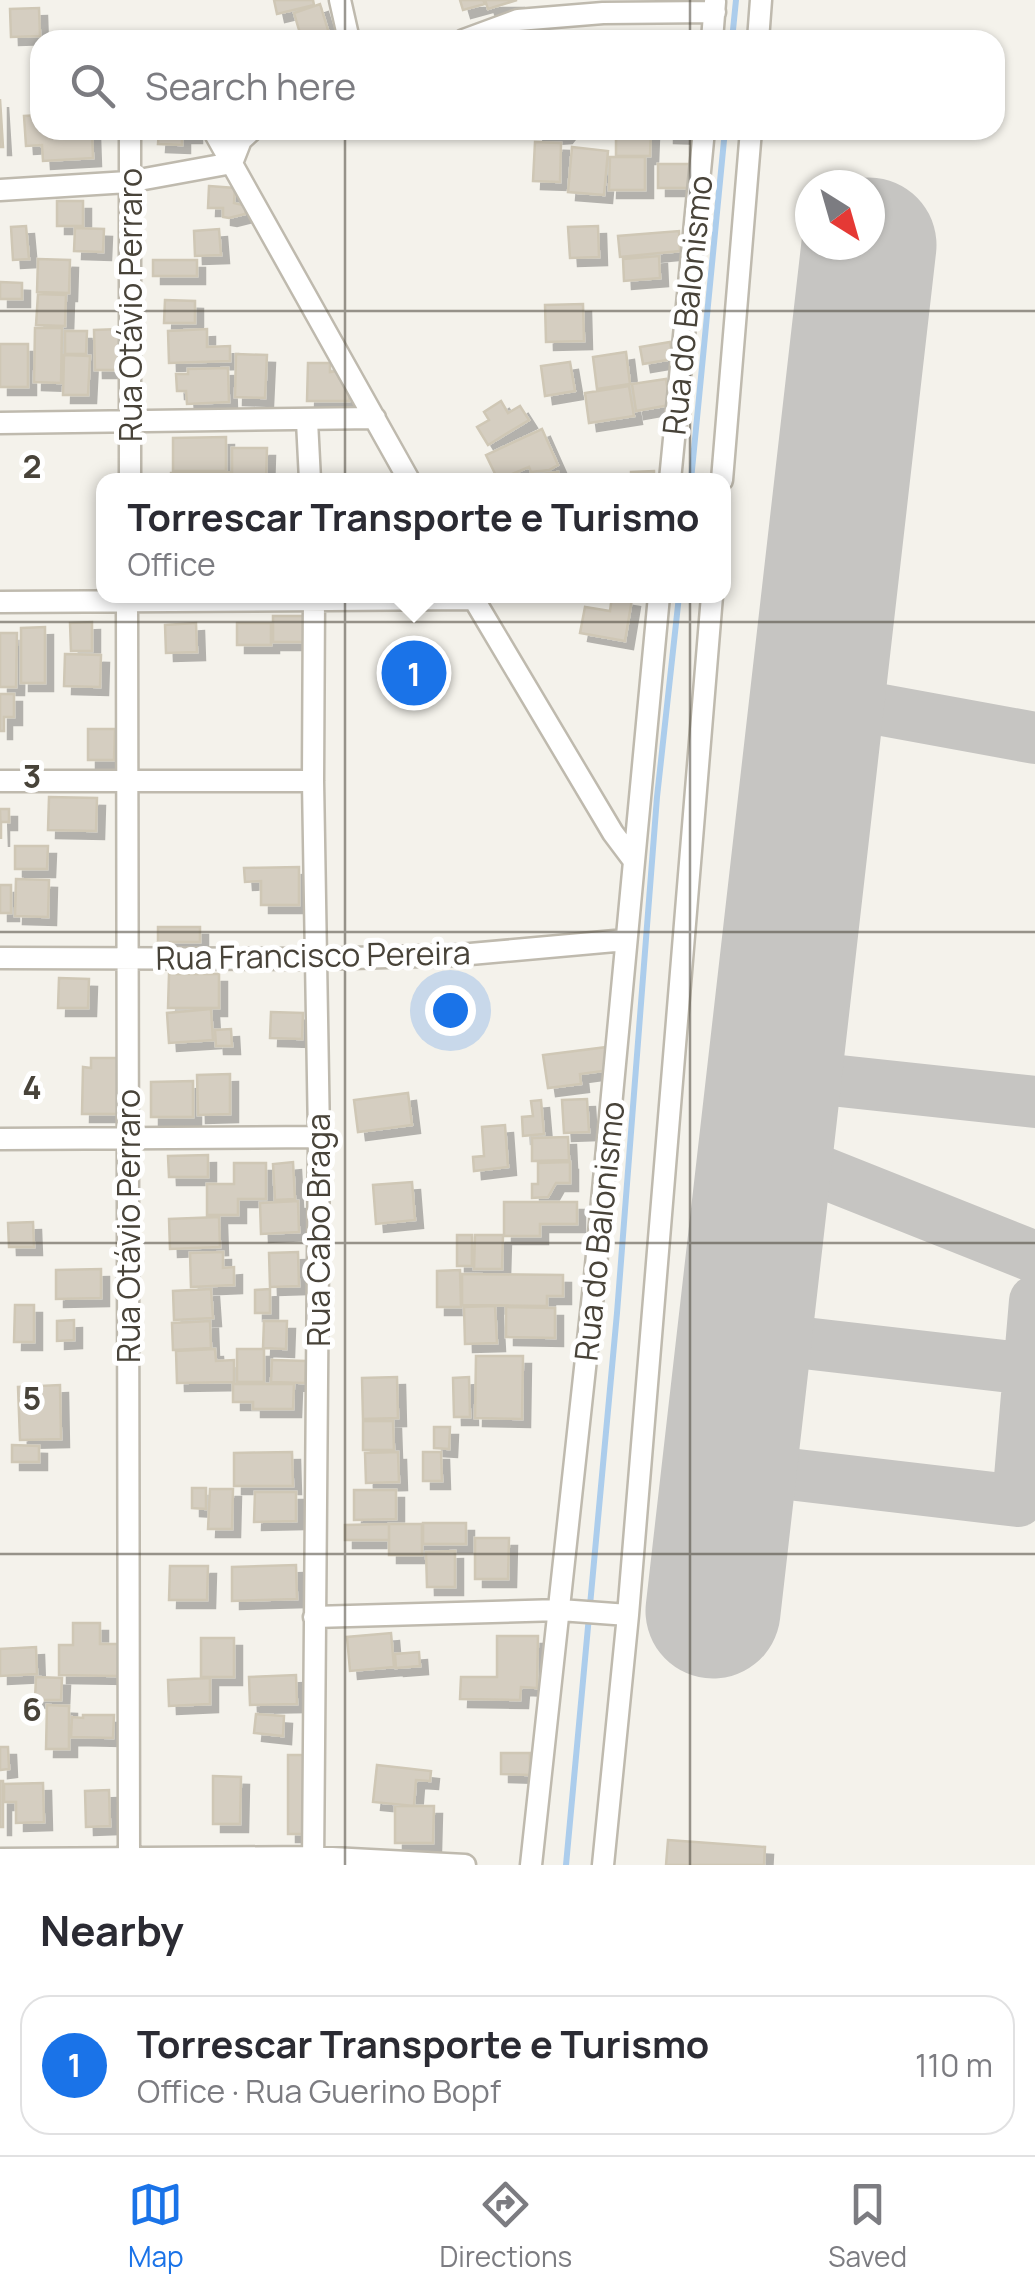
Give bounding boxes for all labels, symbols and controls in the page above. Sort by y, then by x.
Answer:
search box [30,30,1005,140]
icon: search [65,58,120,113]
text: Search here [145,59,356,111]
street label: Rua Otávio Perraro [108,168,152,442]
north arrow [795,170,885,260]
street label: Rua do Balonismo [651,173,723,437]
text: 2 [22,444,42,488]
popup [96,473,731,603]
text: Torrescar Transporte e Turismo [127,490,700,542]
text: Office [127,542,216,586]
pin: 1 [382,636,446,710]
text: 3 [23,754,41,798]
street label: Rua Francisco Pereira [155,930,471,980]
your location [425,985,476,1036]
text: 4 [22,1065,42,1109]
street label: Rua Otávio Perraro [106,1089,150,1363]
street label: Rua do Balonismo [563,1099,635,1363]
street label: Rua Cabo Braga [296,1113,340,1347]
text: 5 [23,1376,41,1420]
text: 6 [22,1687,42,1731]
text: Nearby [40,1901,184,1959]
text: Torrescar Transporte e Turismo [137,2017,709,2069]
text: 1 [67,2043,82,2087]
text: 110 m [915,2043,993,2087]
text: Office · Rua Guerino Bopf [137,2069,501,2113]
tab: Map [128,2177,184,2275]
tab: Directions [440,2177,572,2275]
tab: Saved [828,2177,907,2275]

